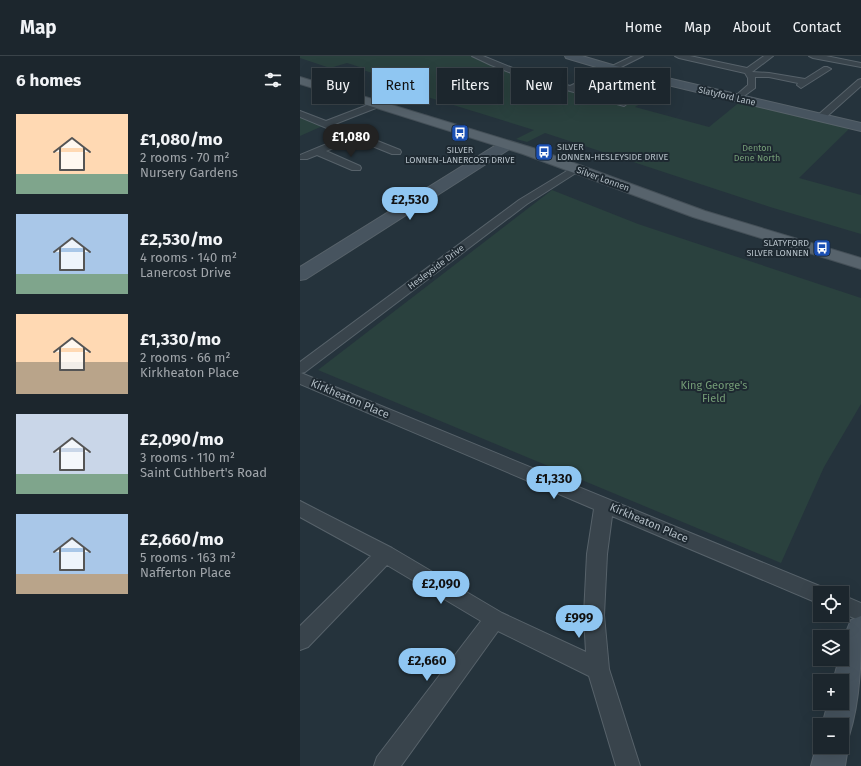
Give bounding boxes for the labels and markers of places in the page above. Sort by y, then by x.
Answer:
bus stop icon: SILVER LONNEN-LANERCOST DRIVE [450,123,470,143]
pin: £1,080 [318,124,384,158]
bus stop icon: SILVER LONNEN-HESLEYSIDE DRIVE [534,142,554,162]
place label: SILVER LONNEN-HESLEYSIDE DRIVE [557,142,668,162]
place label: SILVER LONNEN-LANERCOST DRIVE [405,145,515,165]
pin: £2,530 [377,187,443,221]
place label: SLATYFORD SILVER LONNEN [746,238,809,258]
bus stop icon: SLATYFORD SILVER LONNEN [812,238,832,258]
pin: £1,330 [521,466,587,500]
pin: £2,090 [408,571,474,605]
pin: £999 [555,605,603,639]
pin: £2,660 [394,648,460,682]

